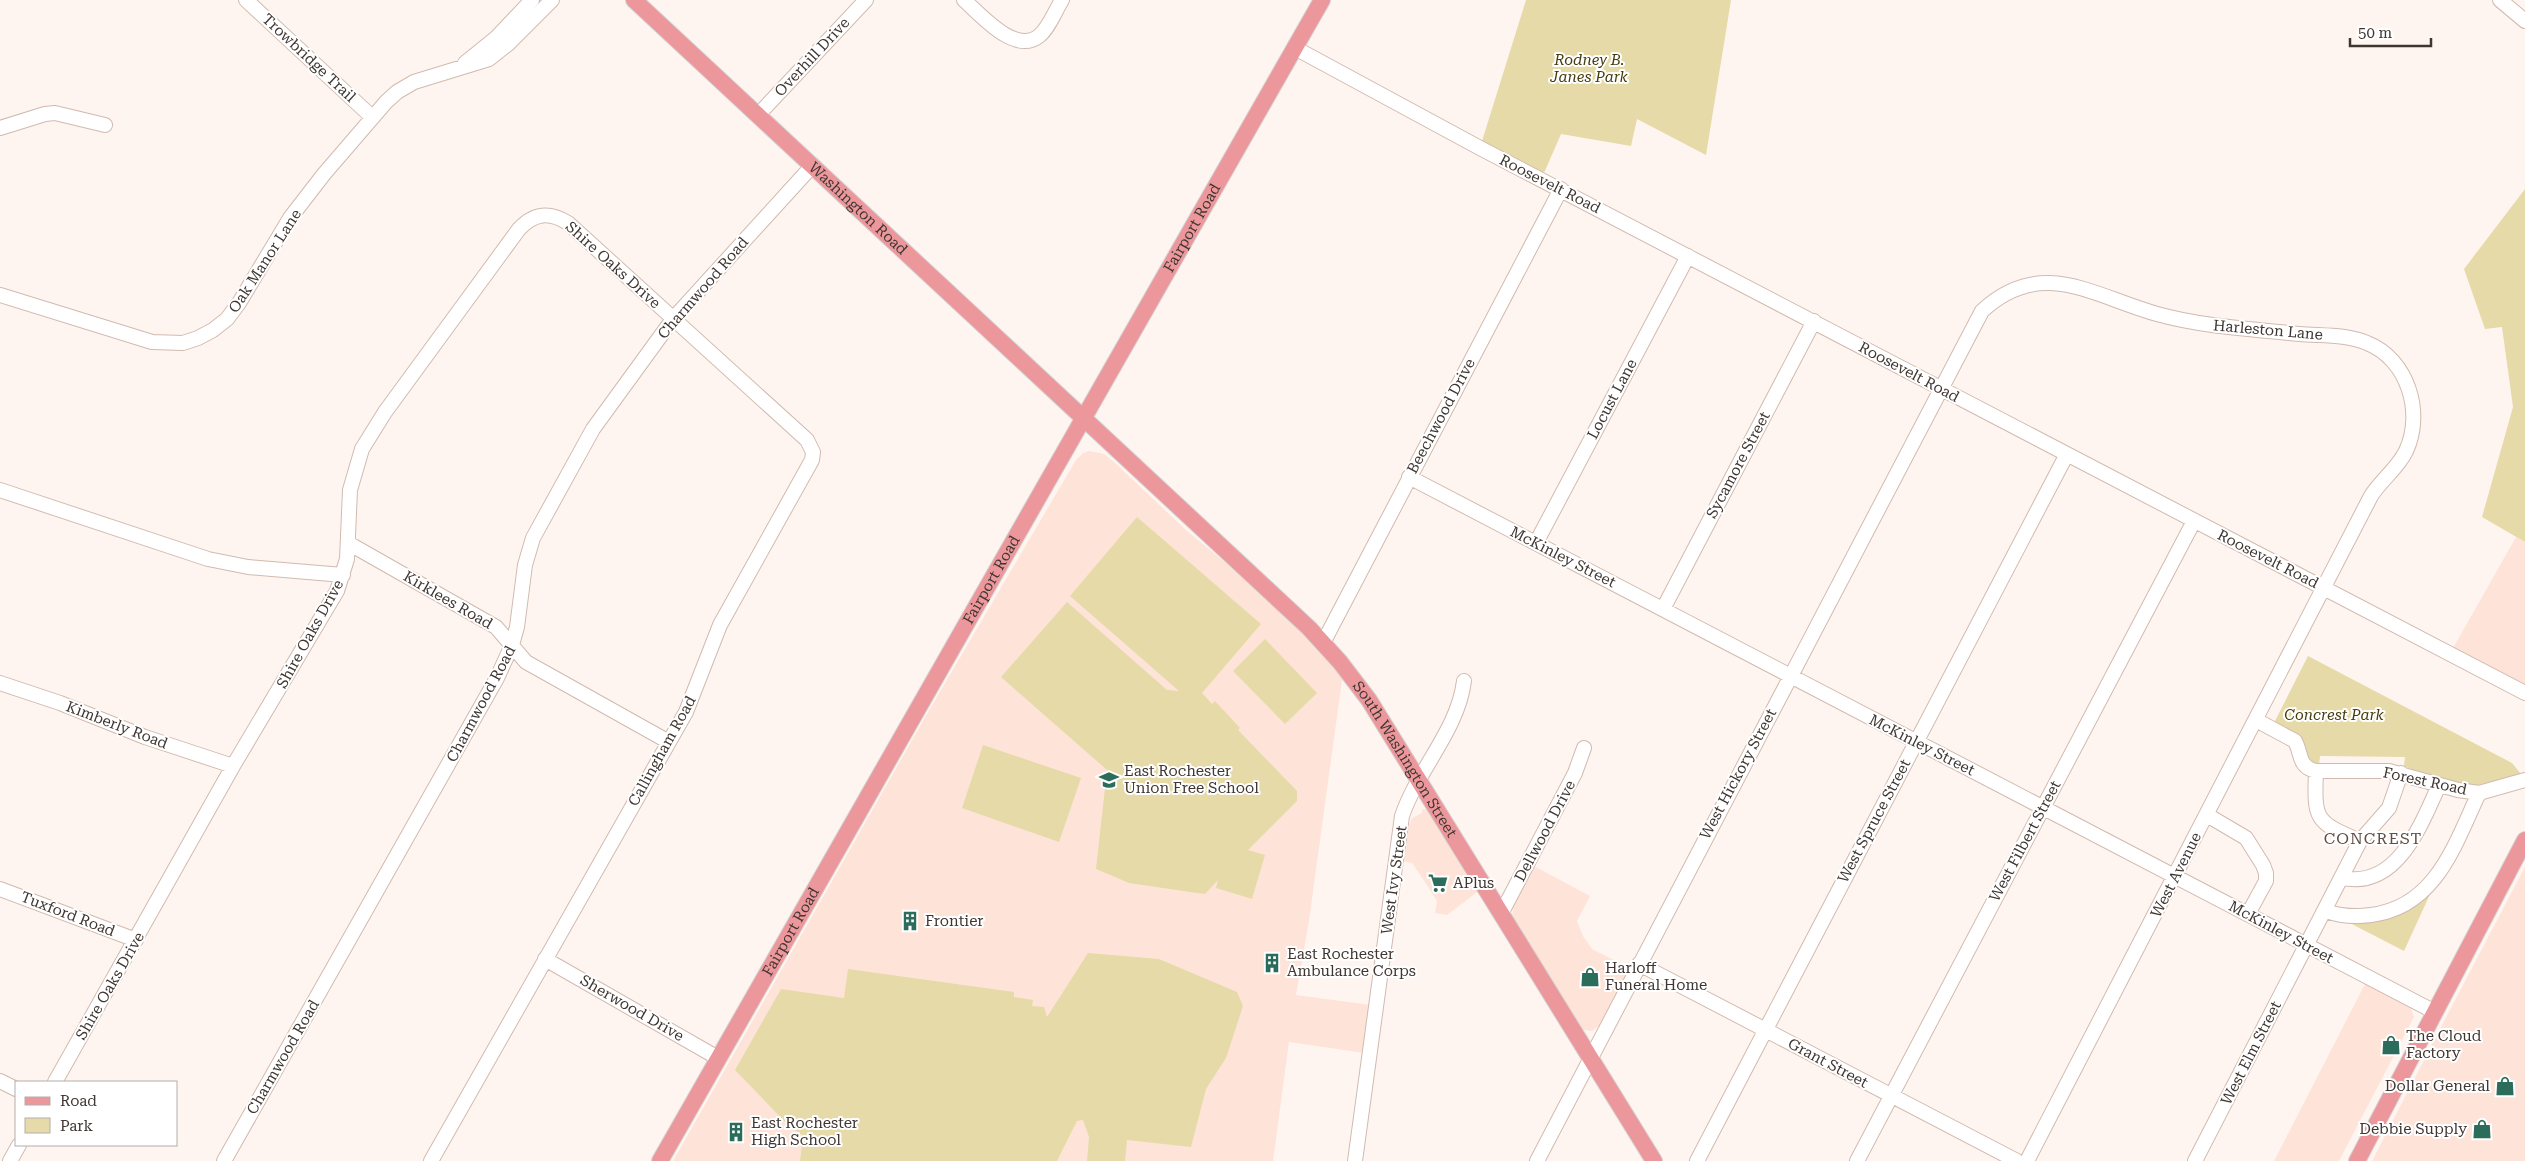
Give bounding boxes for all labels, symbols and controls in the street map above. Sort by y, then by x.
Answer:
street label: Trowbridge Trail [259,10,360,106]
street label: Overhill Drive [771,14,853,100]
scale bar [2350,15,2431,47]
text: 50 m [2358,24,2393,42]
park label: Rodney B. Janes Park [1549,51,1629,86]
street label: Roosevelt Road [1496,151,1604,217]
street label: Washington Road [805,158,911,259]
street label: Fairport Road [1160,180,1225,276]
street label: Oak Manor Lane [225,206,305,316]
street label: Shire Oaks Drive [562,218,664,312]
street label: Charmwood Road [654,233,752,343]
street label: Harleston Lane [2212,316,2324,344]
street label: Roosevelt Road [1856,338,1963,406]
street label: Beechwood Drive [1403,355,1479,477]
street label: Locust Lane [1583,356,1641,442]
street label: Sycamore Street [1702,408,1774,521]
street label: McKinley Street [1507,523,1619,592]
street label: Roosevelt Road [2214,526,2322,592]
street label: Fairport Road [959,532,1024,627]
street label: Kirklees Road [400,567,496,633]
street label: Shire Oaks Drive [273,577,347,691]
street label: Charmwood Road [443,642,519,765]
street label: South Washington Street [1349,677,1461,841]
street label: Callingham Road [624,692,700,809]
street label: Kimberly Road [64,697,171,753]
street label: West Hickory Street [1696,705,1780,842]
park label: Concrest Park [2284,706,2384,724]
street label: McKinley Street [1866,711,1978,780]
street label: West Spruce Street [1834,756,1914,886]
place label: East Rochester Union Free School [1124,762,1259,797]
street label: Forest Road [2381,763,2469,799]
school or university icon: East Rochester Union Free School [1098,769,1120,791]
street label: Dellwood Drive [1511,777,1579,885]
street label: West Filbert Street [1985,777,2065,905]
street label: West Ivy Street [1377,824,1411,936]
street label: West Avenue [2147,829,2205,921]
district label: CONCREST [2324,829,2422,848]
supermarket icon: APlus [1427,872,1449,894]
place label: APlus [1453,874,1494,892]
street label: Fairport Road [758,884,823,979]
street label: Tuxford Road [18,888,118,940]
street label: McKinley Street [2226,897,2337,967]
building icon: Frontier [899,910,921,932]
place label: Frontier [925,912,984,930]
street label: Shire Oaks Drive [72,929,148,1043]
place label: East Rochester Ambulance Corps [1287,945,1416,980]
building icon: East Rochester Ambulance Corps [1261,952,1283,974]
place label: Harloff Funeral Home [1605,959,1707,994]
shop icon: Harloff Funeral Home [1579,966,1601,988]
street label: Sherwood Drive [577,971,687,1045]
street label: Charmwood Road [243,996,323,1117]
street label: West Elm Street [2217,998,2285,1108]
place label: The Cloud Factory [2406,1027,2482,1062]
street label: Grant Street [1785,1034,1871,1092]
shop icon: The Cloud Factory [2380,1034,2402,1056]
shop icon: Dollar General [2494,1075,2516,1097]
place label: Dollar General [2385,1077,2490,1095]
legend [15,1081,178,1146]
text: Road [60,1092,97,1110]
place label: East Rochester High School [751,1114,858,1149]
text: Park [60,1117,94,1135]
shop icon: Debbie Supply [2471,1118,2493,1140]
place label: Debbie Supply [2359,1120,2467,1138]
building icon: East Rochester High School [725,1121,747,1143]

